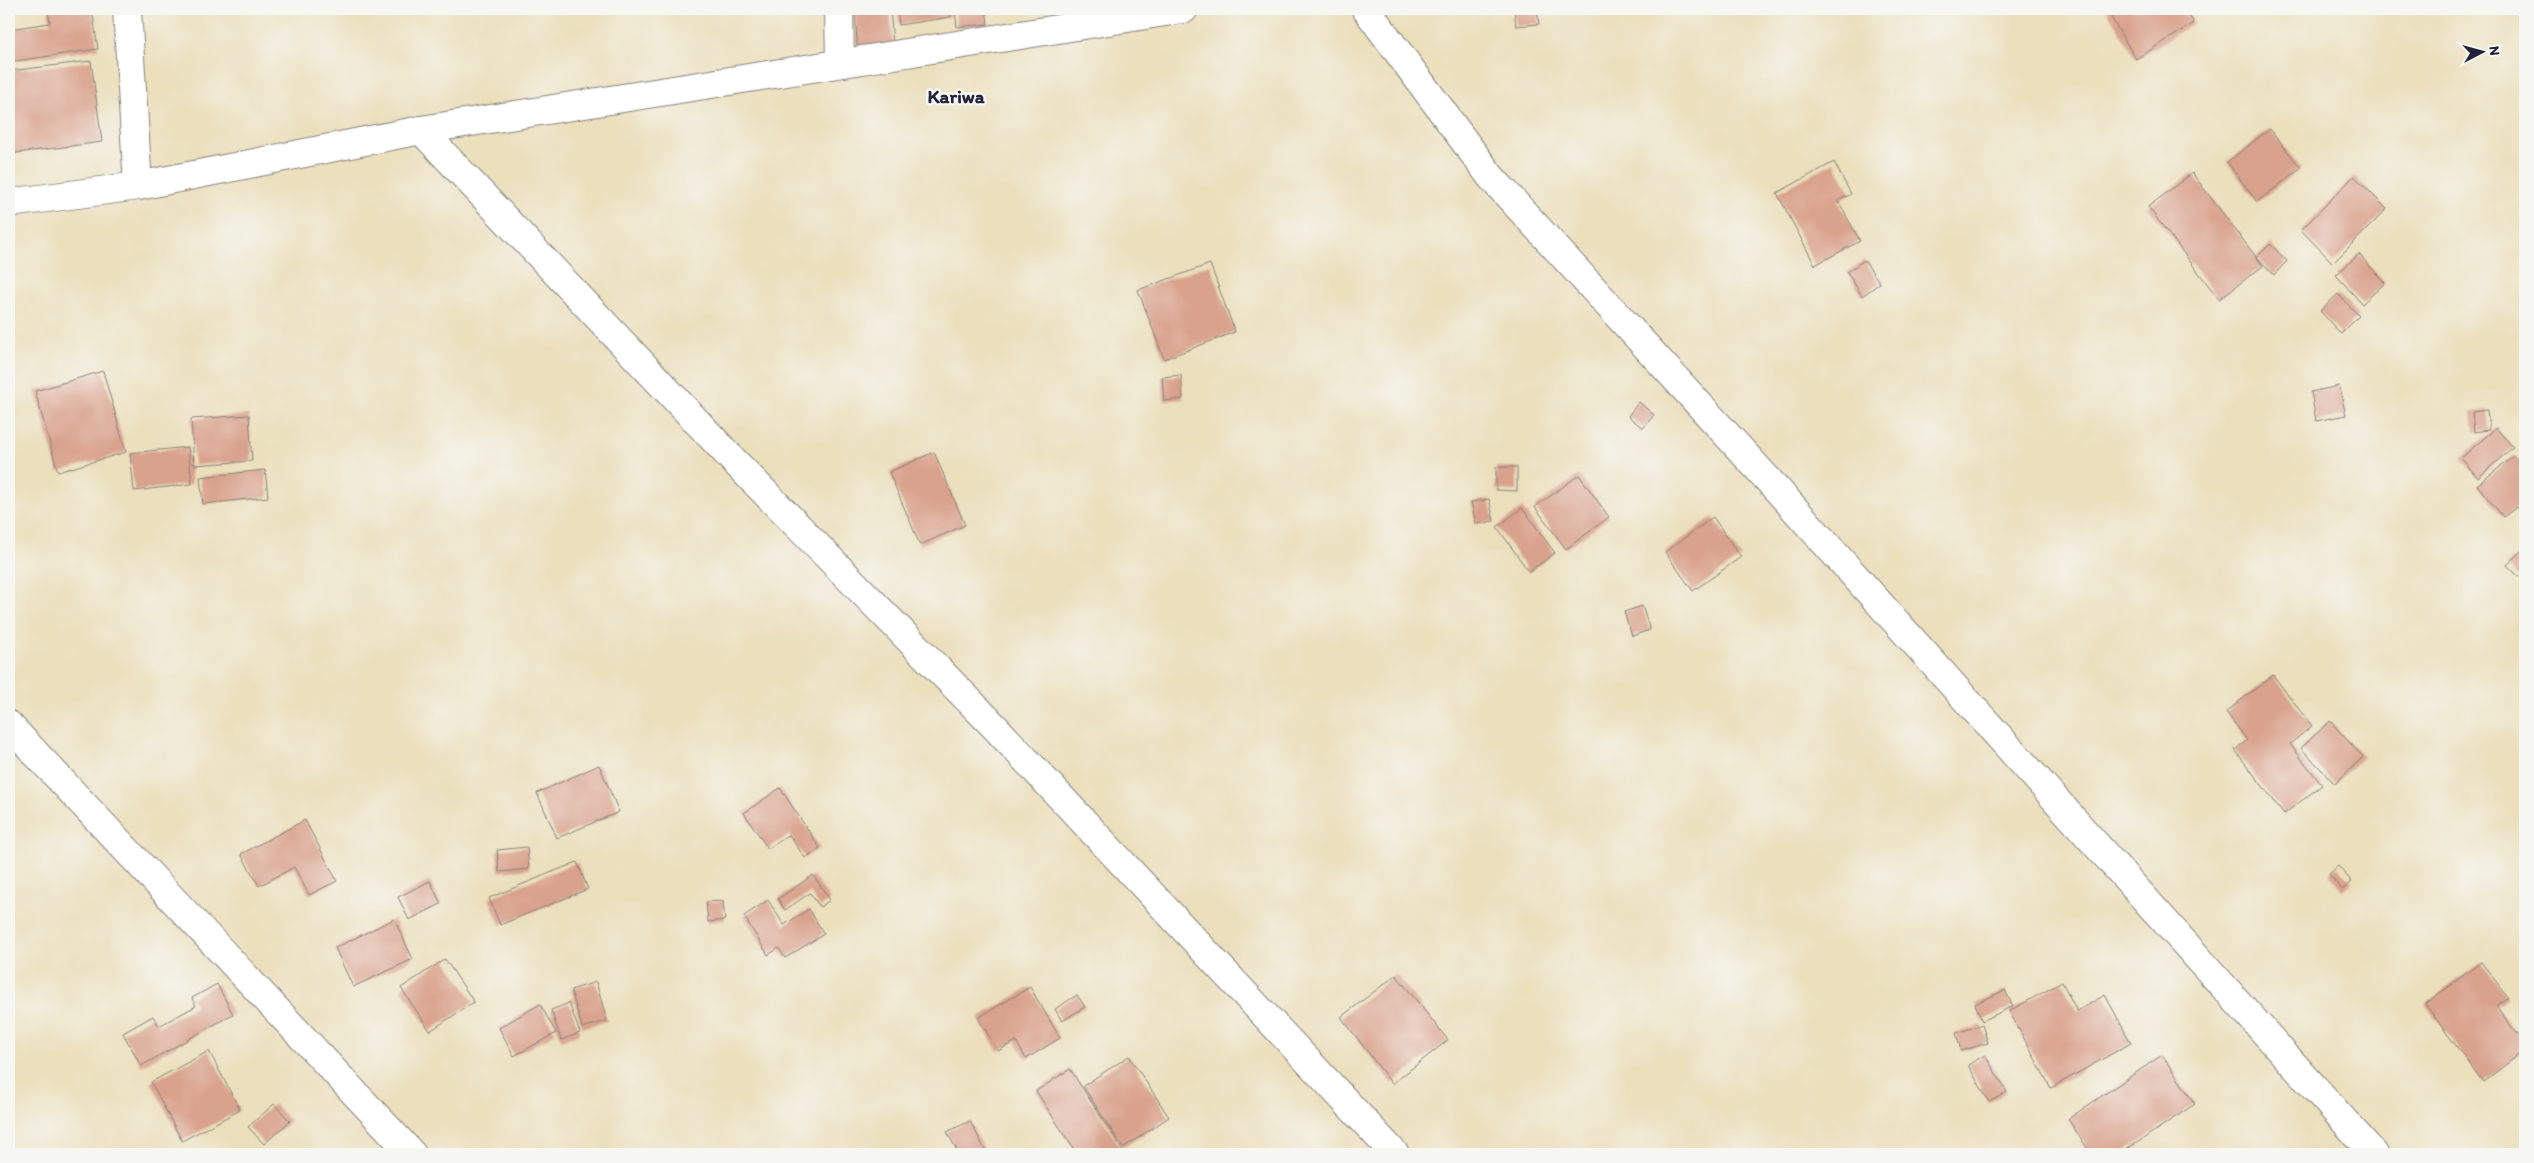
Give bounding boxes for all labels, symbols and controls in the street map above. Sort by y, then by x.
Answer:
north arrow [2456,28,2506,78]
text: N [2485,45,2503,56]
district label: Kariwa [927,85,985,108]

